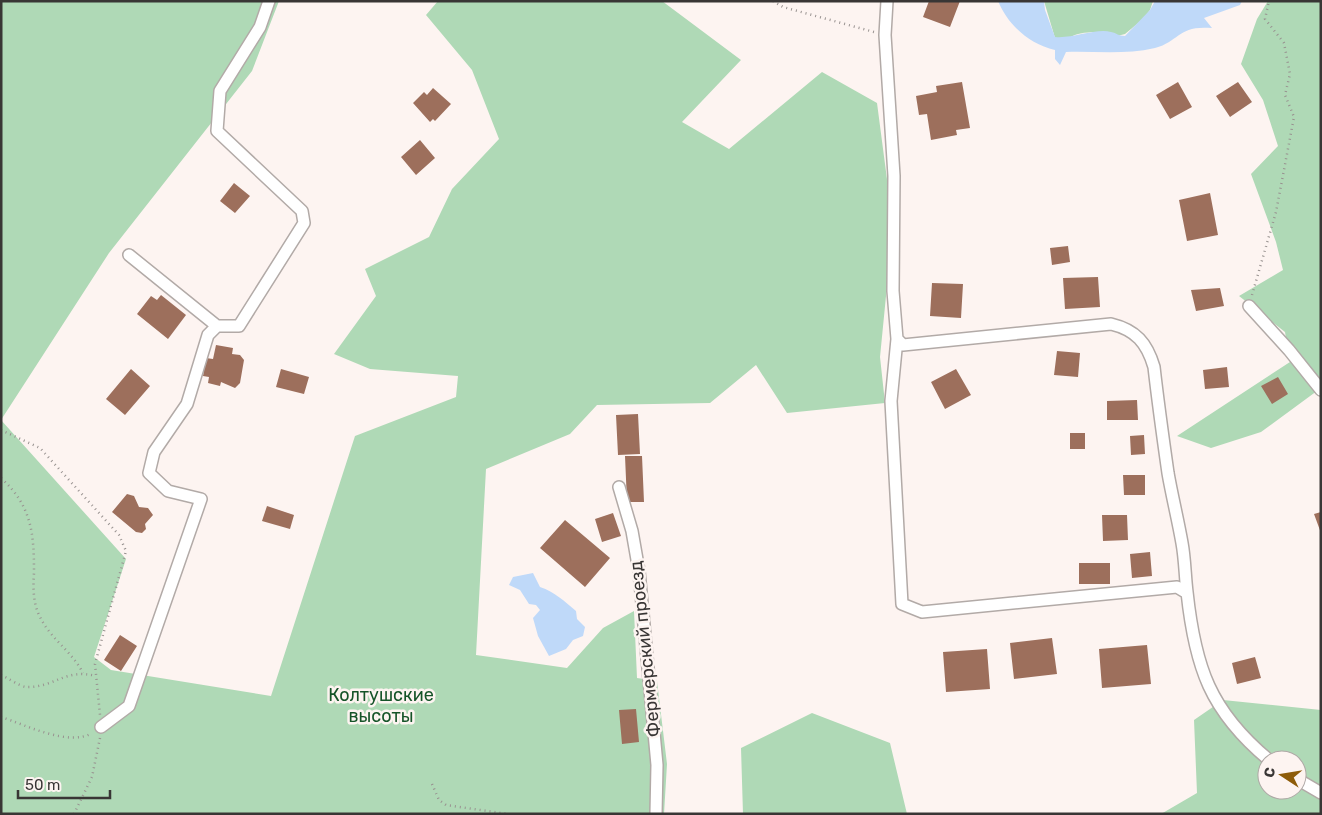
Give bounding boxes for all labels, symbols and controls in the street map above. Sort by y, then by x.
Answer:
street label: Фермерский проезд [625,560,665,738]
park label: Колтушские высоты [328,684,434,727]
north arrow [1257,750,1307,800]
text: С [1260,766,1279,779]
scale bar [18,768,110,800]
text: 50 m [25,776,60,794]

